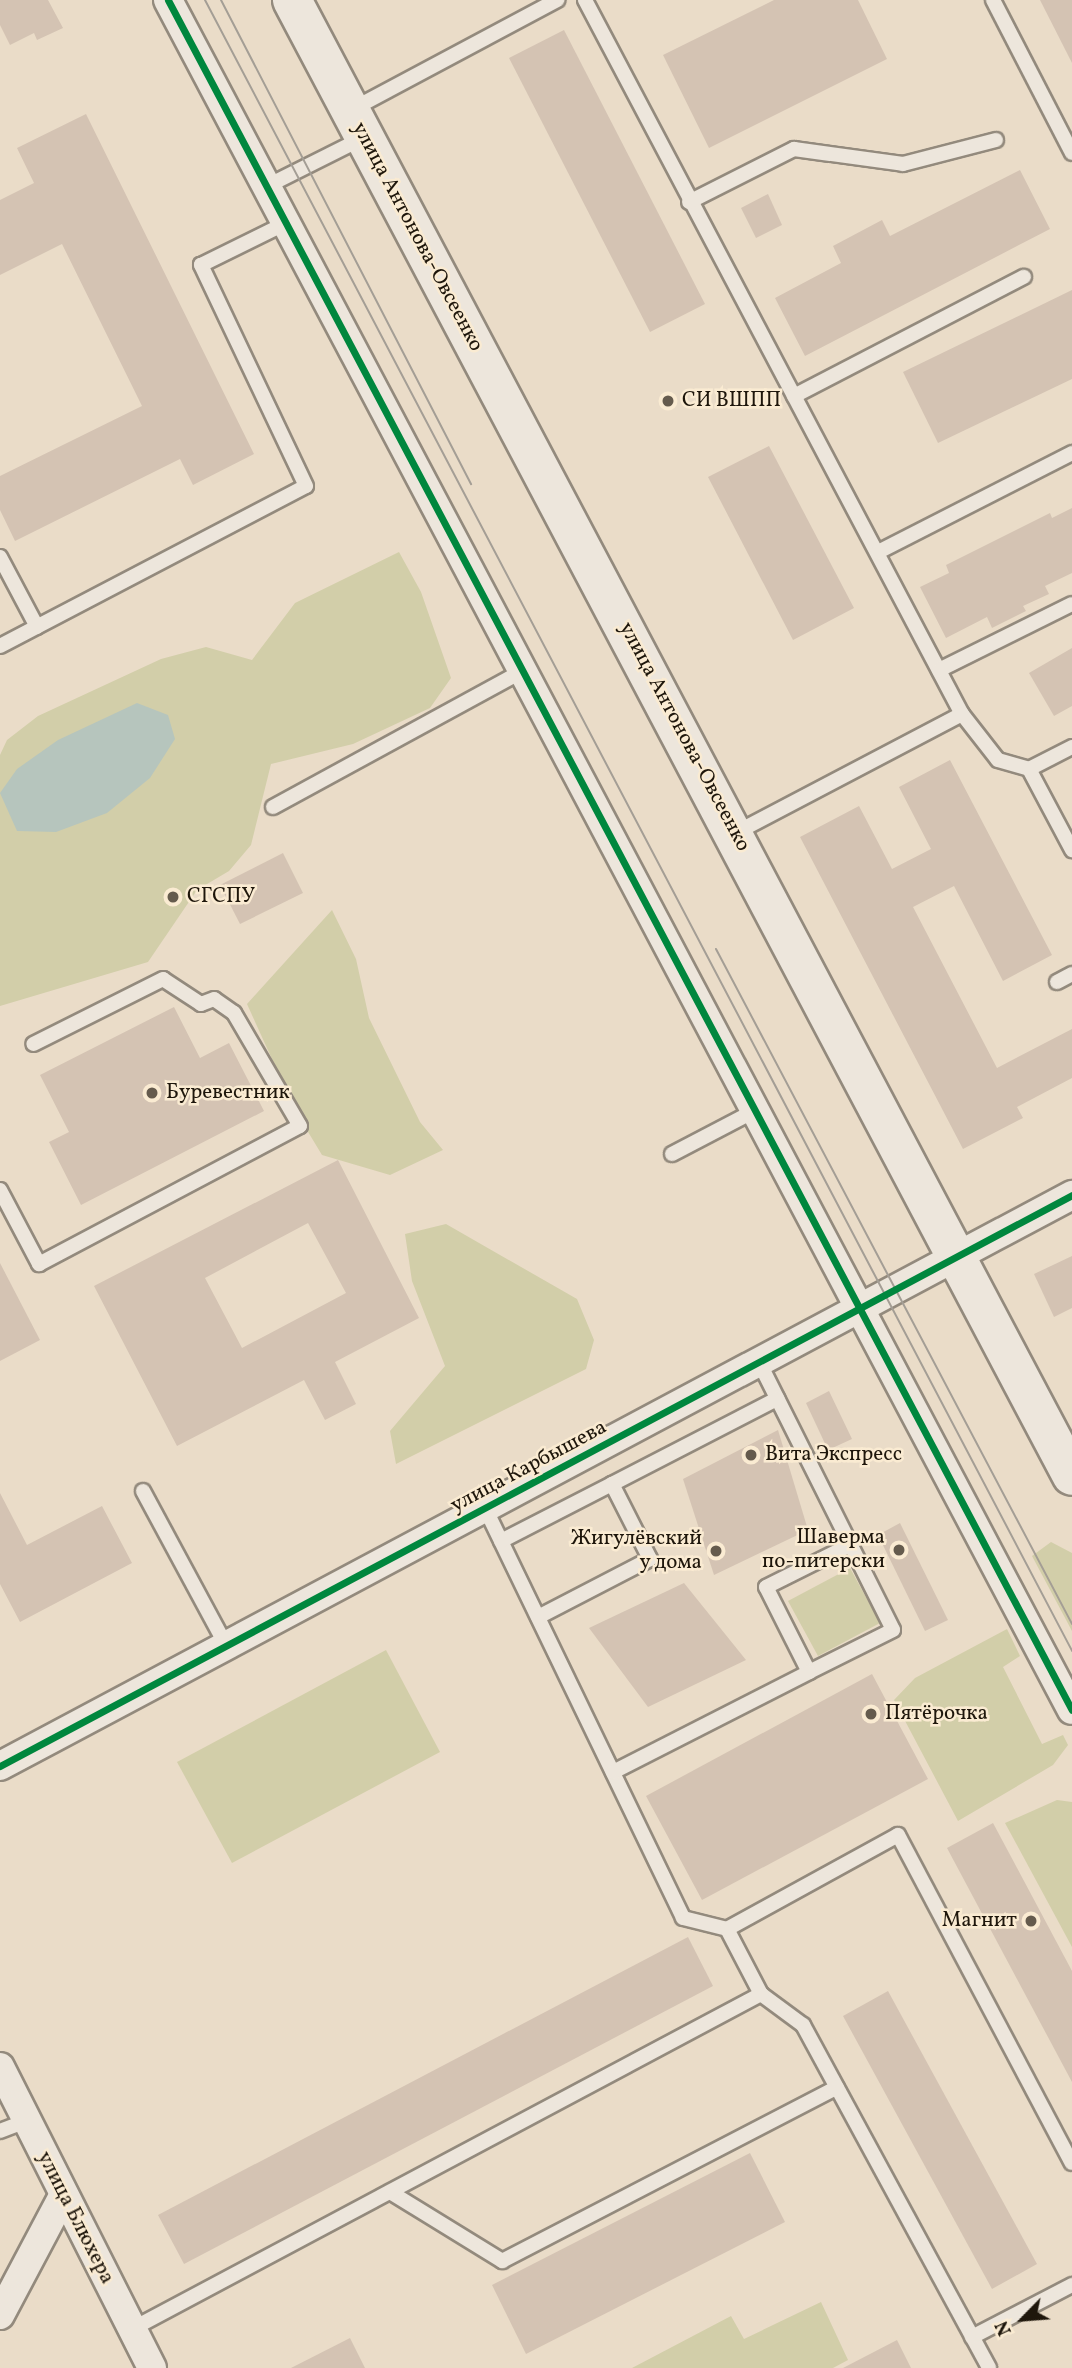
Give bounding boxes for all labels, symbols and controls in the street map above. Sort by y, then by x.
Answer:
street label: улица Антонова-Овсеенко [346,118,488,356]
place label: СИ ВШПП [682,388,781,414]
marker: СИ ВШПП [660,393,676,409]
street label: улица Антонова-Овсеенко [613,618,755,856]
place label: СГСПУ [187,884,255,910]
marker: СГСПУ [165,889,181,905]
place label: Буревестник [166,1080,290,1106]
marker: Буревестник [144,1085,160,1101]
street label: улица Карбышева [447,1415,611,1519]
place label: Вита Экспресс [765,1442,902,1468]
marker: Вита Экспресс [743,1447,759,1463]
place label: Шаверма по-питерски [762,1525,885,1575]
place label: Жигулёвский у дома [571,1526,702,1576]
marker: Шаверма по-питерски [891,1542,907,1558]
marker: Жигулёвский у дома [708,1543,724,1559]
place label: Пятёрочка [885,1701,988,1727]
marker: Пятёрочка [863,1706,879,1722]
place label: Магнит [942,1908,1017,1934]
marker: Магнит [1023,1913,1039,1929]
street label: улица Блюхера [31,2147,119,2289]
north arrow [988,2284,1058,2354]
text: N [989,2316,1019,2340]

